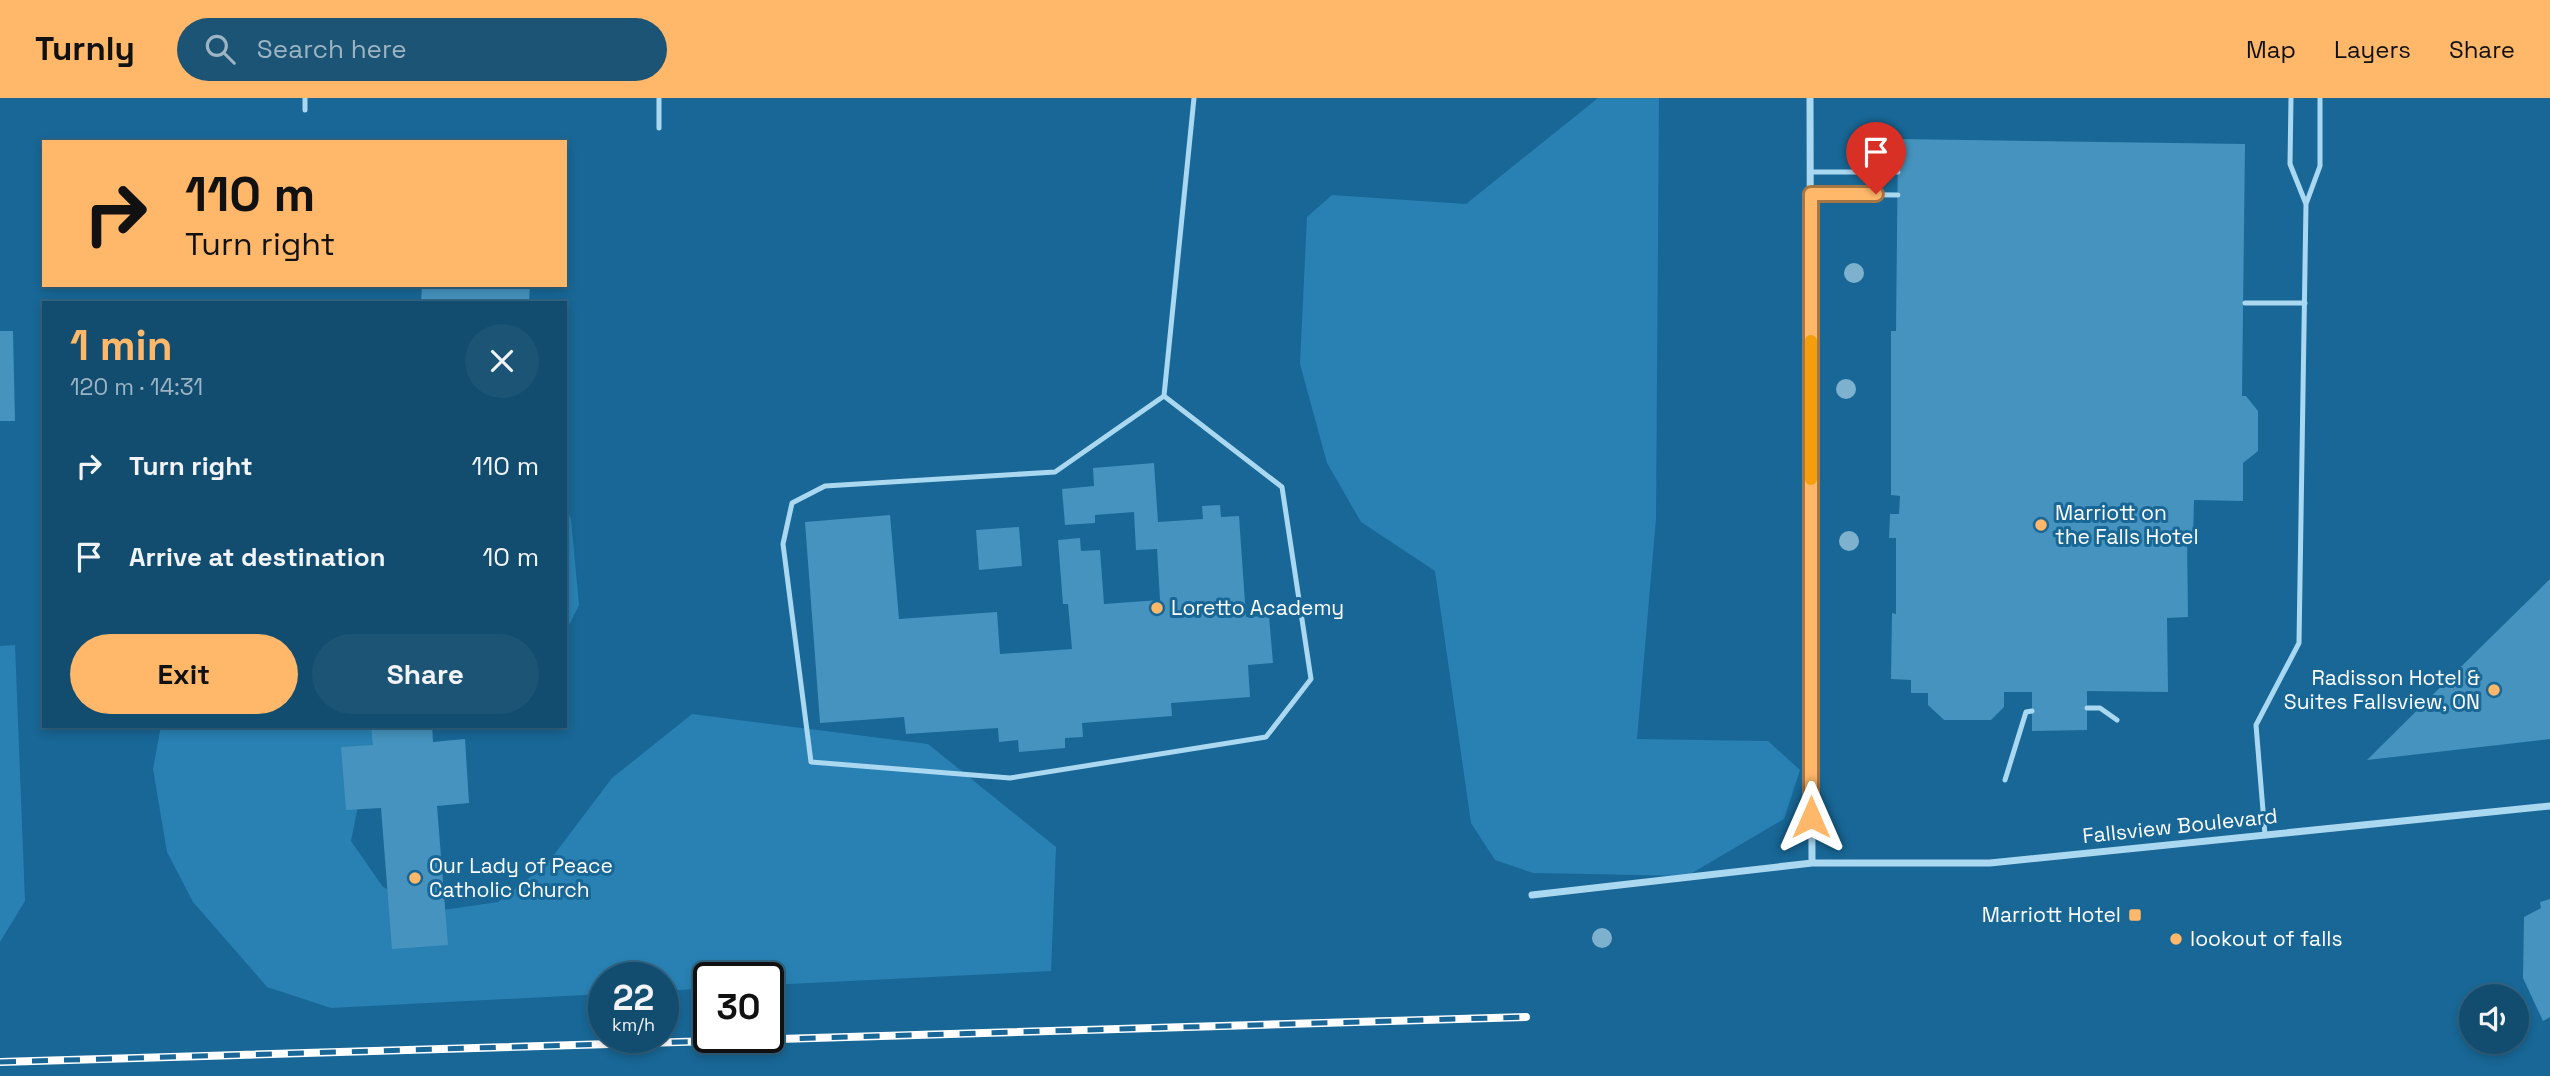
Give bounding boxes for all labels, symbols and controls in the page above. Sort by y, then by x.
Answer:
search box [177,18,667,81]
text: Turnly [35,28,135,70]
icon: search [201,30,239,68]
text: Search here [257,32,407,66]
text: Map [2246,34,2296,65]
text: Layers [2334,34,2411,65]
text: Share [2449,34,2515,65]
pin [1846,122,1906,194]
icon: arrive [1857,133,1895,171]
text: 110 m [185,163,315,225]
icon: right [70,168,161,259]
text: Turn right [185,224,335,264]
text: 1 min [70,319,173,372]
button: close [465,324,539,398]
text: 120 m · 14:31 [70,372,203,402]
icon: right [70,447,108,485]
text: Turn right [129,449,253,483]
text: 110 m [472,449,539,483]
place label: Marriott on the Falls Hotel [2055,499,2199,550]
marker: Marriott on the Falls Hotel [2033,517,2049,533]
icon: arrive [70,538,108,576]
text: Arrive at destination [129,540,386,574]
text: 10 m [482,540,539,574]
place label: Loretto Academy [1171,594,1344,621]
marker: Loretto Academy [1149,600,1165,616]
button: Exit [70,634,298,714]
button: Share [312,634,539,714]
place label: Radisson Hotel & Suites Fallsview, ON [2284,664,2480,715]
marker: Radisson Hotel & Suites Fallsview, ON [2486,682,2502,698]
position arrow [1774,780,1848,854]
street label: Fallsview Boulevard [2081,802,2279,849]
place label: Our Lady of Peace Catholic Church [429,852,613,903]
marker: Our Lady of Peace Catholic Church [407,870,423,886]
place label: Marriott Hotel [1982,901,2121,928]
marker: Marriott Hotel [2127,907,2143,923]
place label: lookout of falls [2190,925,2343,952]
marker: lookout of falls [2168,931,2184,947]
speed limit sign: 30 [693,962,784,1053]
text: 22 [613,976,654,1020]
map controls [2459,984,2529,1054]
button: sound [2459,984,2529,1054]
text: km/h [612,1013,655,1036]

